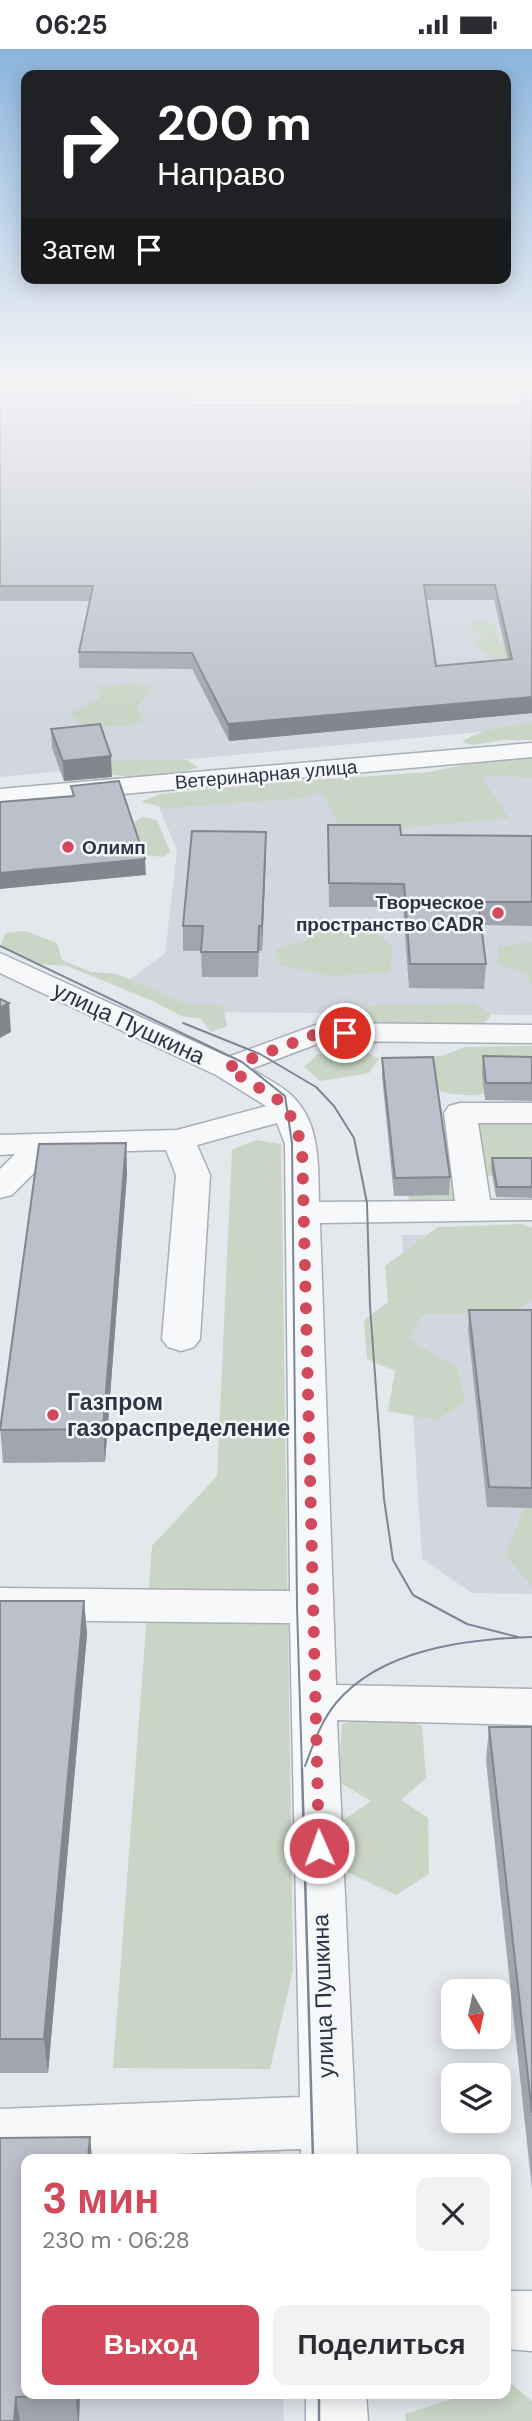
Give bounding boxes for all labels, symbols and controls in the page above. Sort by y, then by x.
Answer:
text: 06:25 [35,8,108,42]
text: 200 m [157,91,312,155]
icon: right [42,98,133,189]
text: Направо [157,153,285,195]
icon: arrive [130,231,168,269]
text: Затем [42,233,116,267]
street label: Ветеринарная улица [174,754,359,795]
place label: Олимп [82,835,146,860]
marker: Олимп [60,839,76,855]
place label: Творческое пространство CADR [296,890,484,937]
marker: Творческое пространство CADR [490,905,506,921]
street label: улица Пушкина [48,975,210,1071]
pin [315,1003,375,1063]
icon: arrive [326,1014,364,1052]
place label: Газпром газораспределение [67,1387,290,1443]
marker: Газпром газораспределение [45,1407,61,1423]
position arrow [282,1811,356,1885]
street label: улица Пушкина [305,1913,341,2079]
north arrow [441,1979,511,2049]
map controls [441,1979,511,2133]
button: layers [441,2063,511,2133]
text: 3 мин [42,2171,159,2226]
button: close [416,2177,490,2251]
text: 230 m · 06:28 [42,2225,190,2255]
button: Выход [42,2305,259,2385]
button: Поделиться [273,2305,490,2385]

